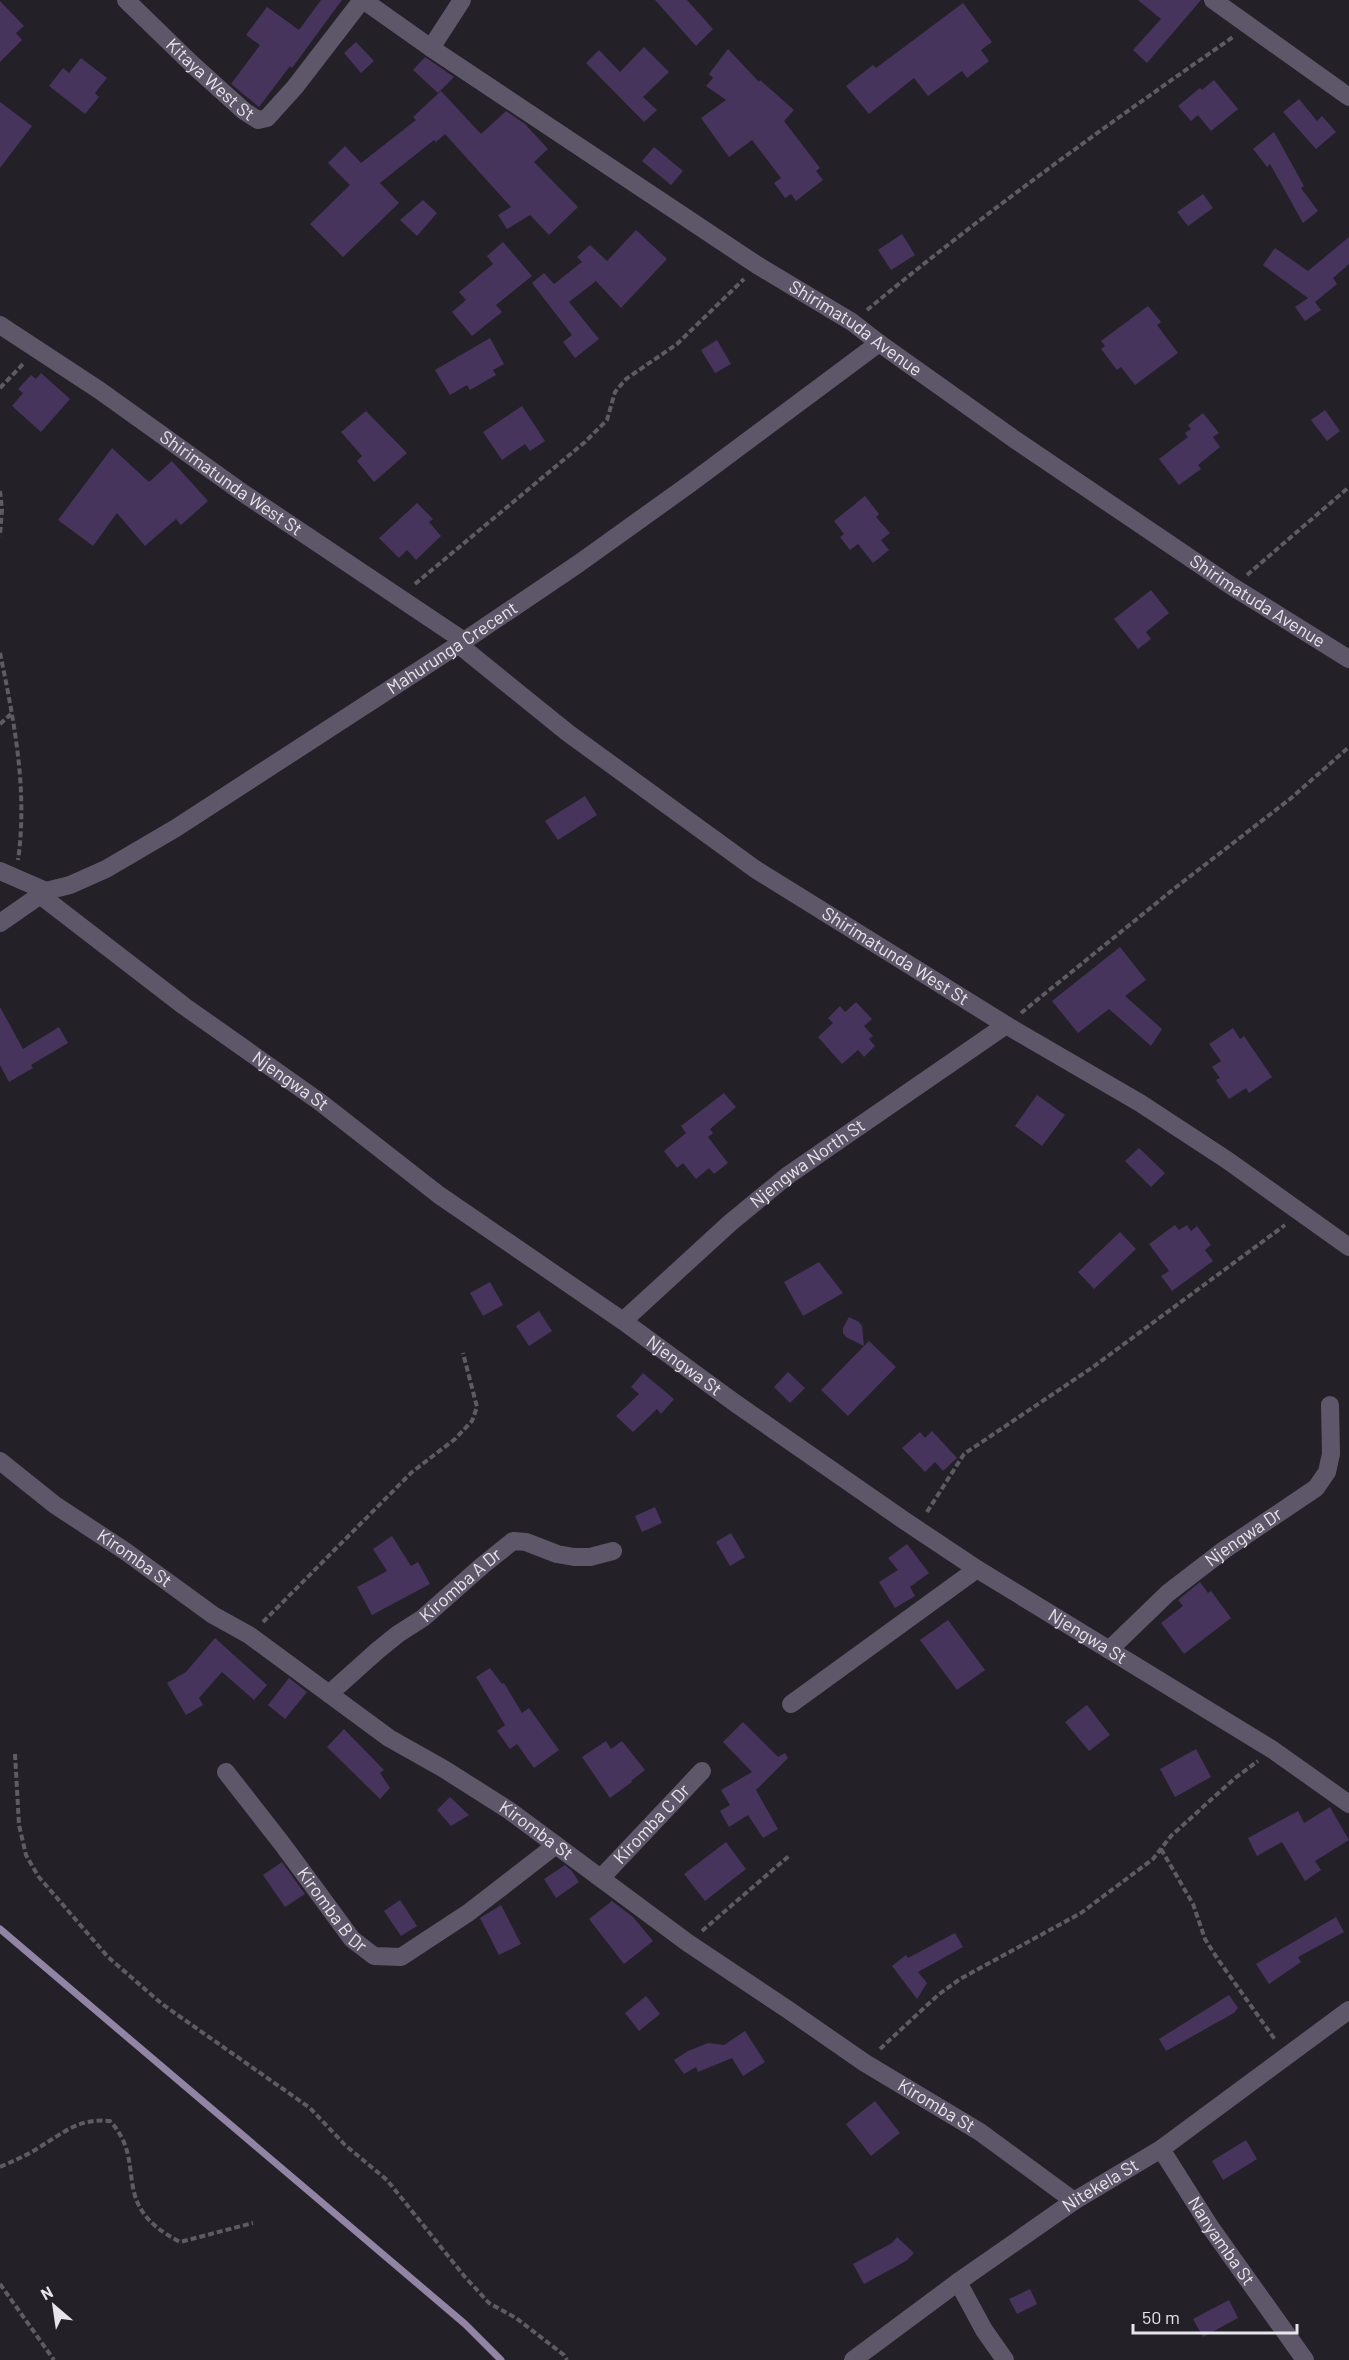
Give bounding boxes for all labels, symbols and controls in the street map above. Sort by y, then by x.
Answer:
street label: Kitaya West St [162,33,259,125]
street label: Shirimatuda Avenue [785,275,927,380]
street label: Shirimatunda West St [156,425,307,540]
street label: Shirimatuda Avenue [1186,549,1330,652]
street label: Mahurunga Crecent [382,596,521,698]
street label: Shirimatunda West St [818,902,973,1009]
street label: Njengwa St [249,1046,334,1115]
street label: Njengwa North St [745,1114,869,1212]
street label: Njengwa St [643,1330,727,1400]
street label: Njengwa Dr [1200,1502,1286,1571]
street label: Kiromba St [93,1524,177,1591]
street label: Kiromba A Dr [414,1542,506,1626]
street label: Njengwa St [1045,1603,1131,1668]
street label: Kiromba C Dr [608,1779,694,1868]
street label: Kiromba St [496,1795,578,1864]
street label: Kiromba B Dr [293,1862,372,1957]
street label: Kiromba St [894,2073,980,2137]
street label: Nitekela St [1057,2153,1142,2216]
street label: Nanyamba St [1184,2192,1260,2289]
north arrow [24,2276,84,2336]
text: N [37,2282,56,2303]
scale bar [1133,2297,1296,2335]
text: 50 m [1142,2306,1180,2328]

